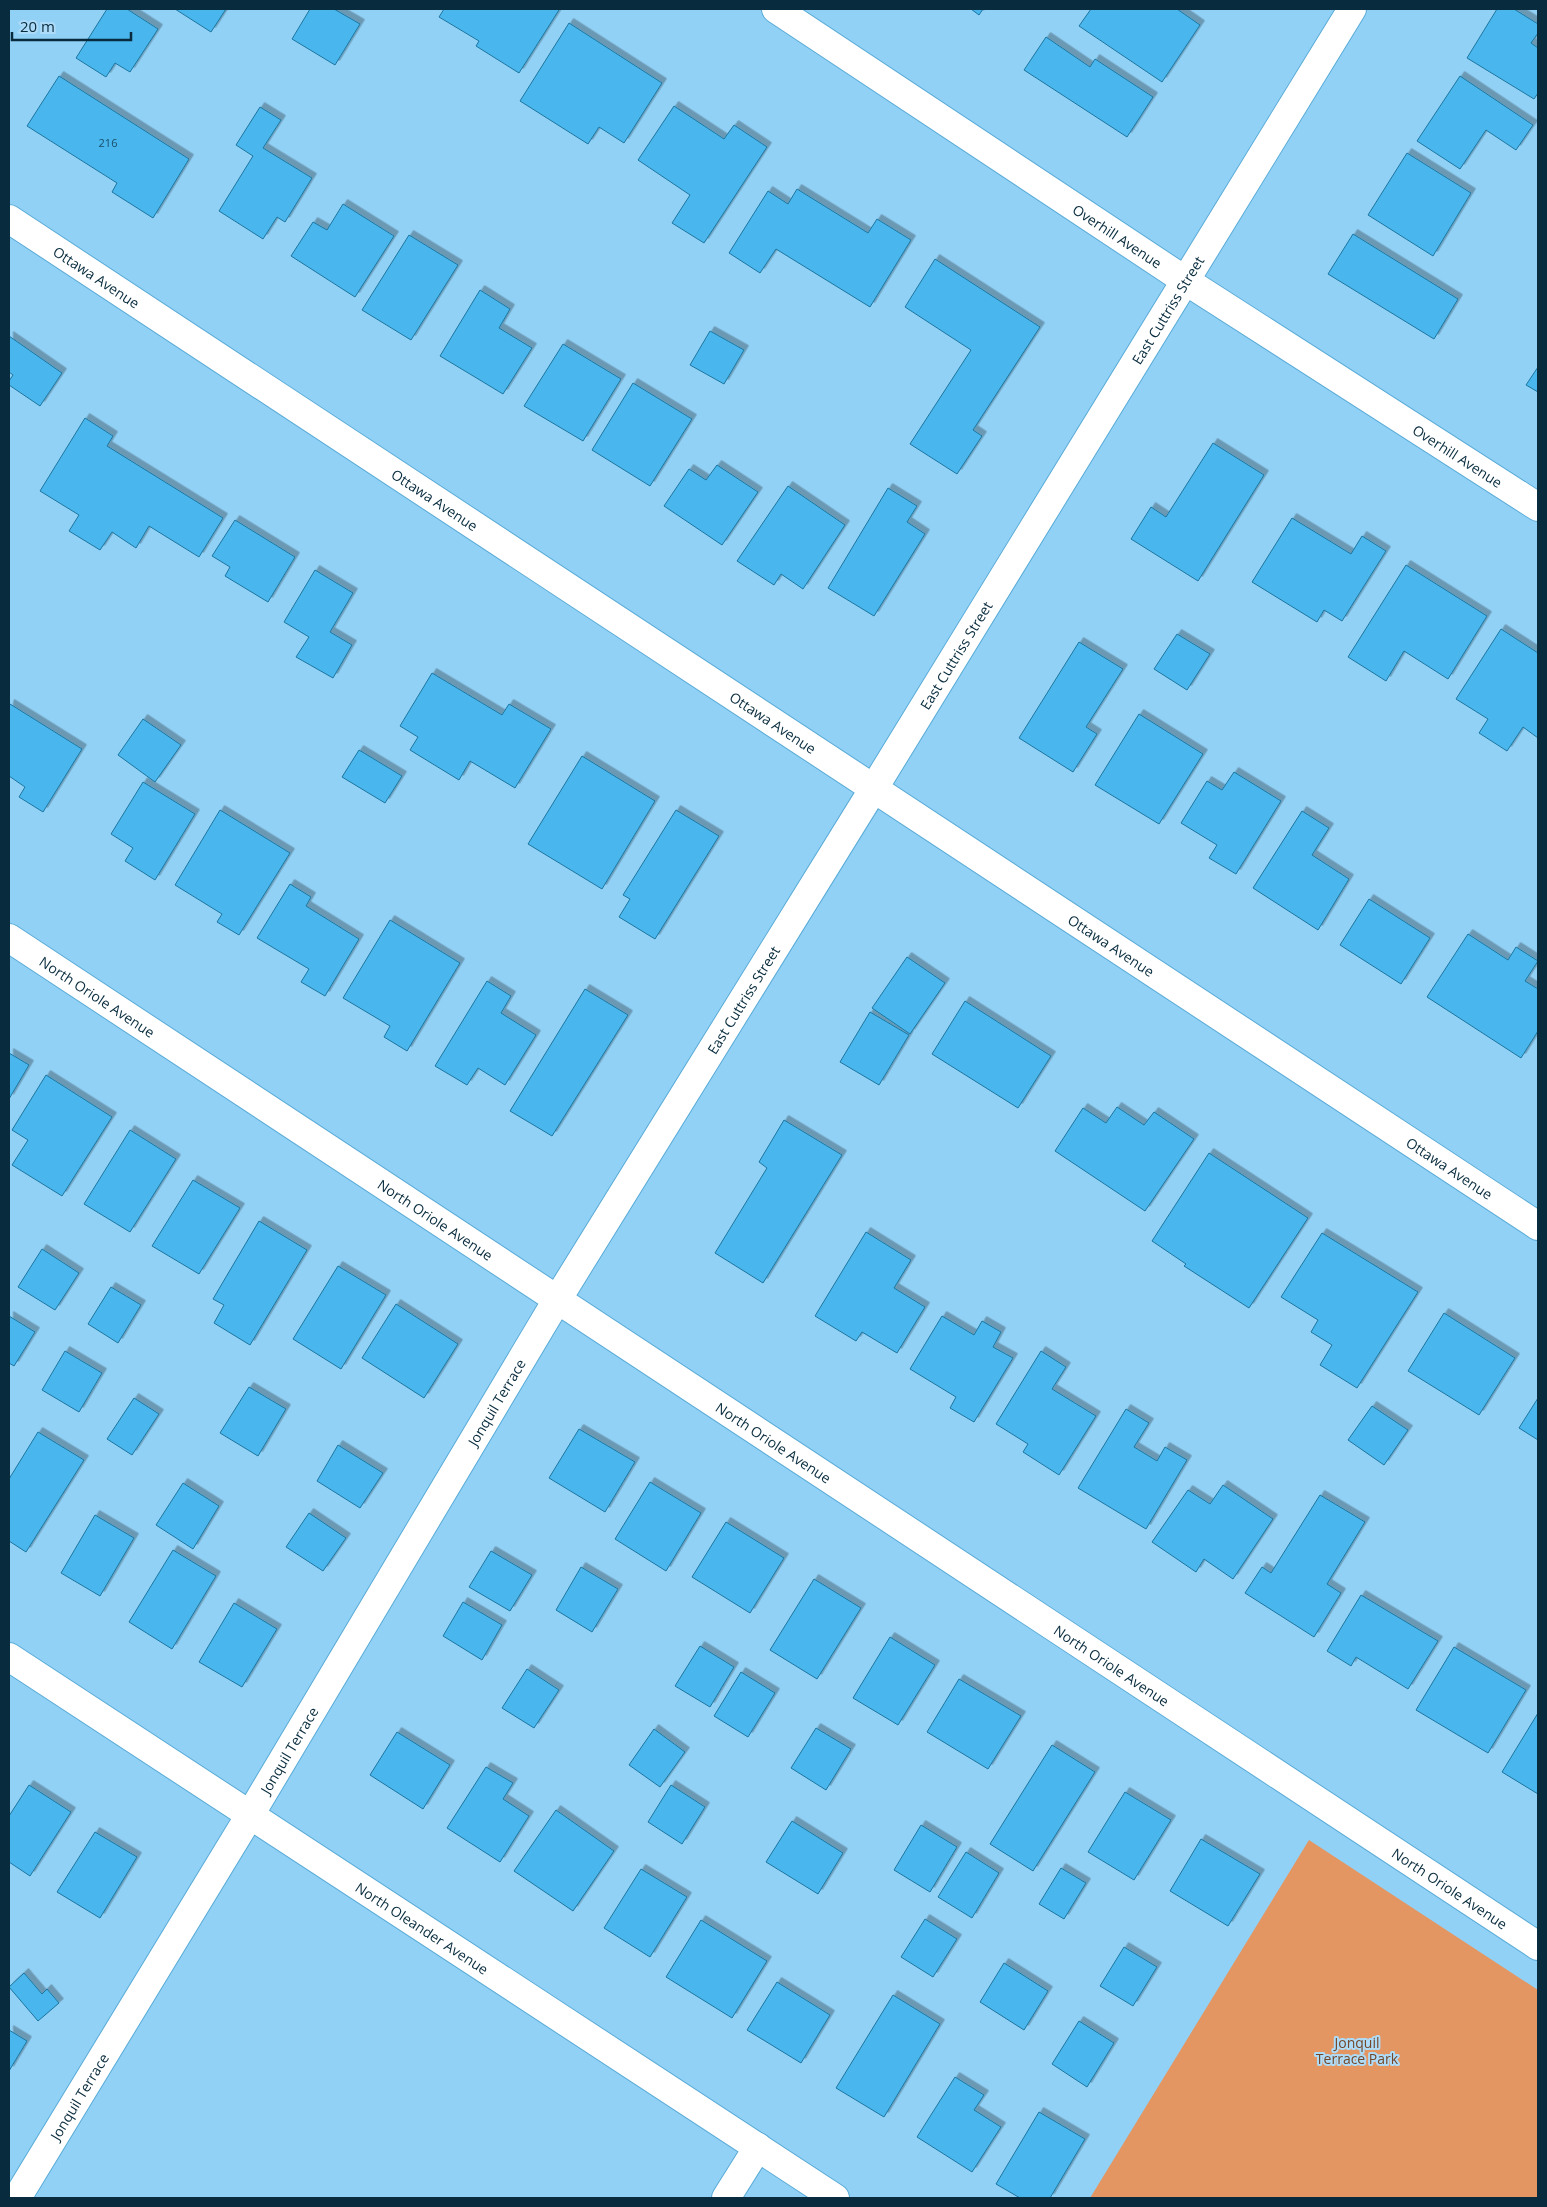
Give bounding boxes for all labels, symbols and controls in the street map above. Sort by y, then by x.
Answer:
scale bar [12,10,131,42]
text: 20 m [20,16,55,36]
house number: 216 [99,135,117,150]
street label: Overhill Avenue [1069,199,1166,272]
street label: Ottawa Avenue [50,241,144,312]
street label: East Cuttriss Street [1127,252,1208,368]
street label: Overhill Avenue [1409,420,1506,491]
street label: Ottawa Avenue [388,464,482,535]
street label: East Cuttriss Street [915,597,996,713]
street label: Ottawa Avenue [726,687,820,758]
street label: Ottawa Avenue [1065,910,1158,980]
street label: East Cuttriss Street [702,942,784,1057]
street label: North Oriole Avenue [36,951,159,1041]
street label: Ottawa Avenue [1403,1132,1497,1203]
street label: North Oriole Avenue [374,1174,497,1264]
street label: Jonquil Terrace [462,1355,529,1451]
street label: North Oriole Avenue [712,1397,835,1487]
street label: North Oriole Avenue [1051,1620,1173,1710]
street label: Jonquil Terrace [254,1703,322,1799]
street label: North Oriole Avenue [1389,1843,1511,1933]
street label: North Oleander Avenue [352,1877,492,1978]
park label: Jonquil Terrace Park [1316,2033,1399,2068]
street label: Jonquil Terrace [44,2049,113,2145]

